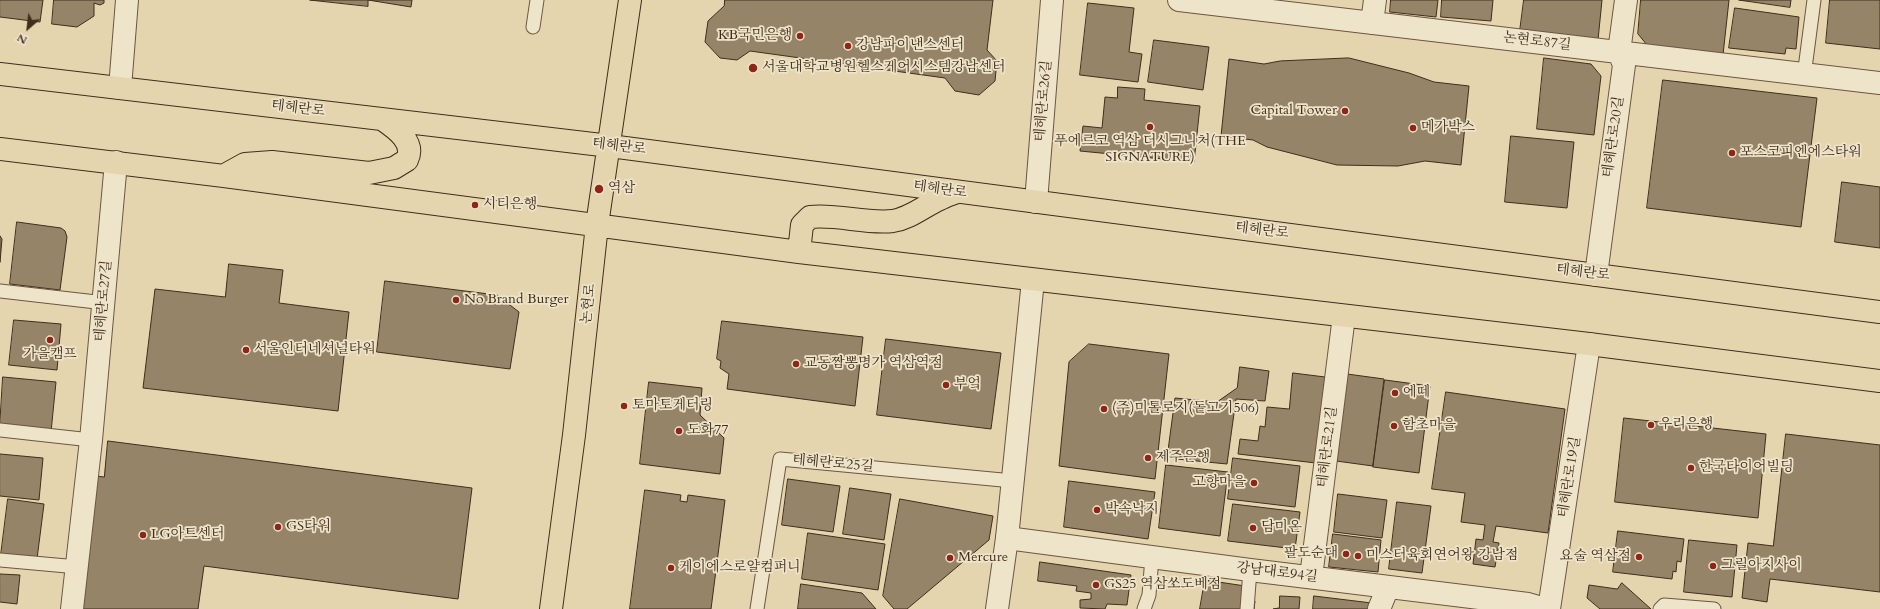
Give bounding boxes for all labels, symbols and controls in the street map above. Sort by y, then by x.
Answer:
north arrow [8,8,48,48]
place label: KB국민은행 [718,28,792,44]
street label: 논현로87길 [1502,29,1572,55]
text: N [14,30,30,48]
marker: KB국민은행 [795,31,805,41]
place label: 강남파이낸스센터 [856,38,964,54]
marker: 강남파이낸스센터 [843,41,853,51]
street label: 테헤란로26길 [1032,59,1056,143]
place label: 서울대학교병원헬스케어시스템강남센터 [762,60,1005,76]
marker: 서울대학교병원헬스케어시스템강남센터 [747,62,759,74]
street label: 테헤란로20길 [1600,95,1628,179]
street label: 테헤란로 [270,97,326,121]
place label: Capital Tower [1251,103,1337,119]
marker: Capital Tower [1340,106,1350,116]
place label: 메가박스 [1421,120,1475,136]
marker: 푸에르코 역삼 더시그니처(THE SIGNATURE) [1145,122,1155,132]
marker: 메가박스 [1408,123,1418,133]
place label: 푸에르코 역삼 더시그니처(THE SIGNATURE) [1054,134,1246,166]
street label: 테헤란로 [591,135,647,159]
place label: 포스코피엔에스타워 [1740,145,1862,161]
marker: 포스코피엔에스타워 [1727,148,1737,158]
street label: 테헤란로 [912,178,968,202]
place label: 역삼 [608,181,635,197]
marker: 역삼 [593,183,605,195]
place label: 시티은행 [483,197,537,213]
marker: 시티은행 [470,200,480,210]
street label: 테헤란로 [1234,219,1290,243]
street label: 테헤란로27길 [92,259,116,343]
street label: 테헤란로 [1555,261,1611,285]
street label: 논현로 [579,283,599,325]
place label: No Brand Burger [464,292,569,308]
marker: No Brand Burger [451,295,461,305]
marker: 가을캠프 [45,335,55,345]
place label: 서울인터네셔널타워 [254,342,376,358]
marker: 서울인터네셔널타워 [241,345,251,355]
place label: 가을캠프 [23,347,77,363]
place label: 교동짬뽕명가 역삼역점 [804,356,943,372]
marker: 교동짬뽕명가 역삼역점 [791,359,801,369]
place label: 부엌 [954,377,981,393]
marker: 부엌 [941,380,951,390]
place label: 에떼 [1403,385,1430,401]
marker: 에떼 [1390,388,1400,398]
place label: 토마토케터링 [632,398,713,414]
marker: 토마토케터링 [619,401,629,411]
place label: (주)미톨로지(돝고기506) [1112,401,1259,417]
marker: (주)미톨로지(돝고기506) [1099,404,1109,414]
street label: 테헤란로21길 [1315,405,1341,489]
place label: 우리은행 [1659,417,1713,433]
place label: 함초마을 [1402,418,1456,434]
marker: 우리은행 [1646,420,1656,430]
marker: 함초마을 [1389,421,1399,431]
place label: 도화77 [687,423,728,439]
marker: 도화77 [674,426,684,436]
street label: 테헤란로19길 [1555,435,1585,519]
place label: 제주은행 [1156,450,1210,466]
street label: 테헤란로25길 [791,452,875,476]
marker: 제주은행 [1143,453,1153,463]
place label: 한국타이어빌딩 [1699,460,1794,476]
marker: 한국타이어빌딩 [1686,463,1696,473]
place label: 고향마을 [1192,475,1246,491]
marker: 고향마을 [1249,478,1259,488]
place label: 박속낙지 [1105,502,1159,518]
marker: 박속낙지 [1092,505,1102,515]
place label: GS타워 [286,519,331,535]
place label: 담미온 [1261,520,1302,536]
marker: GS타워 [273,522,283,532]
marker: 담미온 [1248,523,1258,533]
place label: LG아트센터 [151,527,225,543]
marker: LG아트센터 [138,530,148,540]
place label: 팔도순대 [1284,546,1338,562]
place label: 미스터육회연어왕 강남점 [1366,548,1519,564]
marker: 팔도순대 [1341,549,1351,559]
place label: 요술 역삼점 [1560,549,1631,565]
place label: Mercure [958,550,1008,566]
marker: 미스터육회연어왕 강남점 [1353,551,1363,561]
marker: 요술 역삼점 [1634,552,1644,562]
marker: Mercure [945,553,955,563]
place label: 그릴아지사이 [1721,558,1802,574]
place label: 케이에스로얄컴퍼니 [679,560,801,576]
street label: 강남대로94길 [1235,560,1319,586]
marker: 그릴아지사이 [1708,561,1718,571]
marker: 케이에스로얄컴퍼니 [666,563,676,573]
place label: GS25 역삼쏘도베점 [1104,577,1221,593]
marker: GS25 역삼쏘도베점 [1091,580,1101,590]

